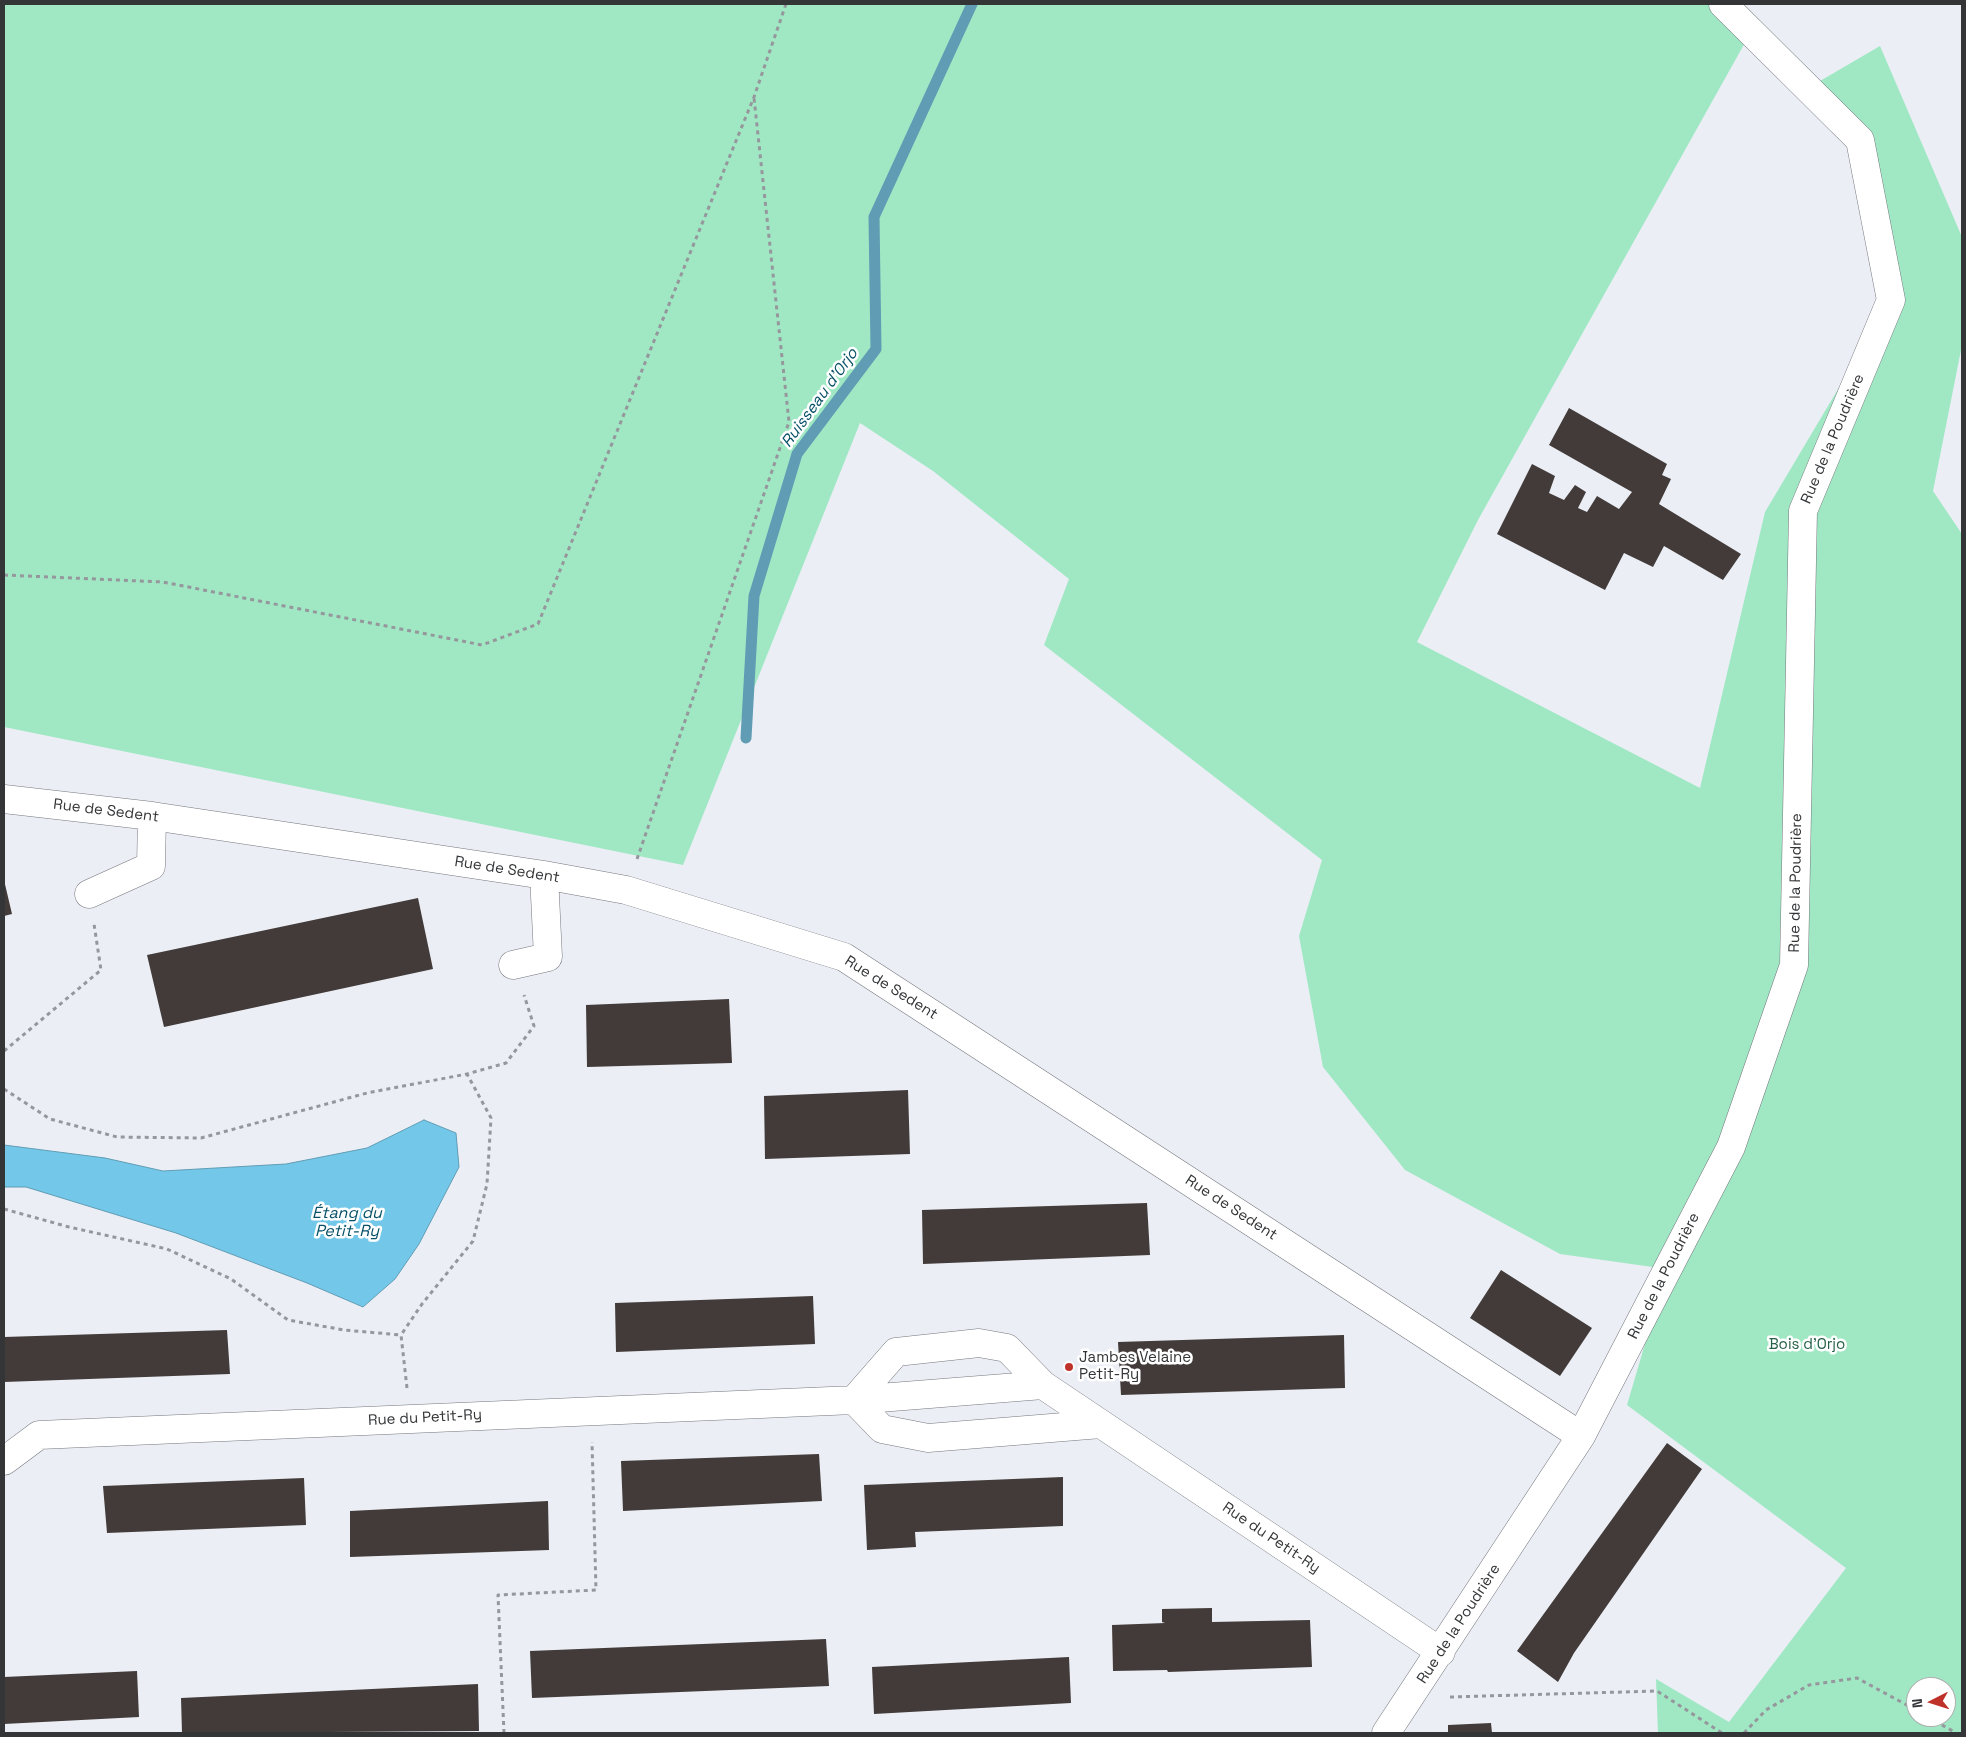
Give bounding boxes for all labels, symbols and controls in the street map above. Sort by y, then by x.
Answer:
water label: Ruisseau d'Orjo [778,345,862,451]
street label: Rue de la Poudrière [1798,371,1868,507]
street label: Rue de Sedent [52,796,160,826]
street label: Rue de la Poudrière [1786,813,1806,953]
street label: Rue de Sedent [453,853,561,887]
street label: Rue de Sedent [841,952,941,1024]
street label: Rue de Sedent [1182,1172,1280,1244]
water label: Étang du Petit-Ry [312,1204,382,1242]
street label: Rue de la Poudrière [1624,1210,1704,1342]
park label: Bois d'Orjo [1769,1336,1845,1354]
place label: Jambes Velaine Petit-Ry [1079,1349,1191,1384]
marker: Jambes Velaine Petit-Ry [1063,1361,1075,1373]
street label: Rue du Petit-Ry [368,1406,482,1430]
street label: Rue du Petit-Ry [1219,1499,1323,1577]
street label: Rue de la Poudrière [1414,1561,1504,1687]
north arrow [1906,1677,1956,1727]
text: N [1908,1698,1926,1709]

